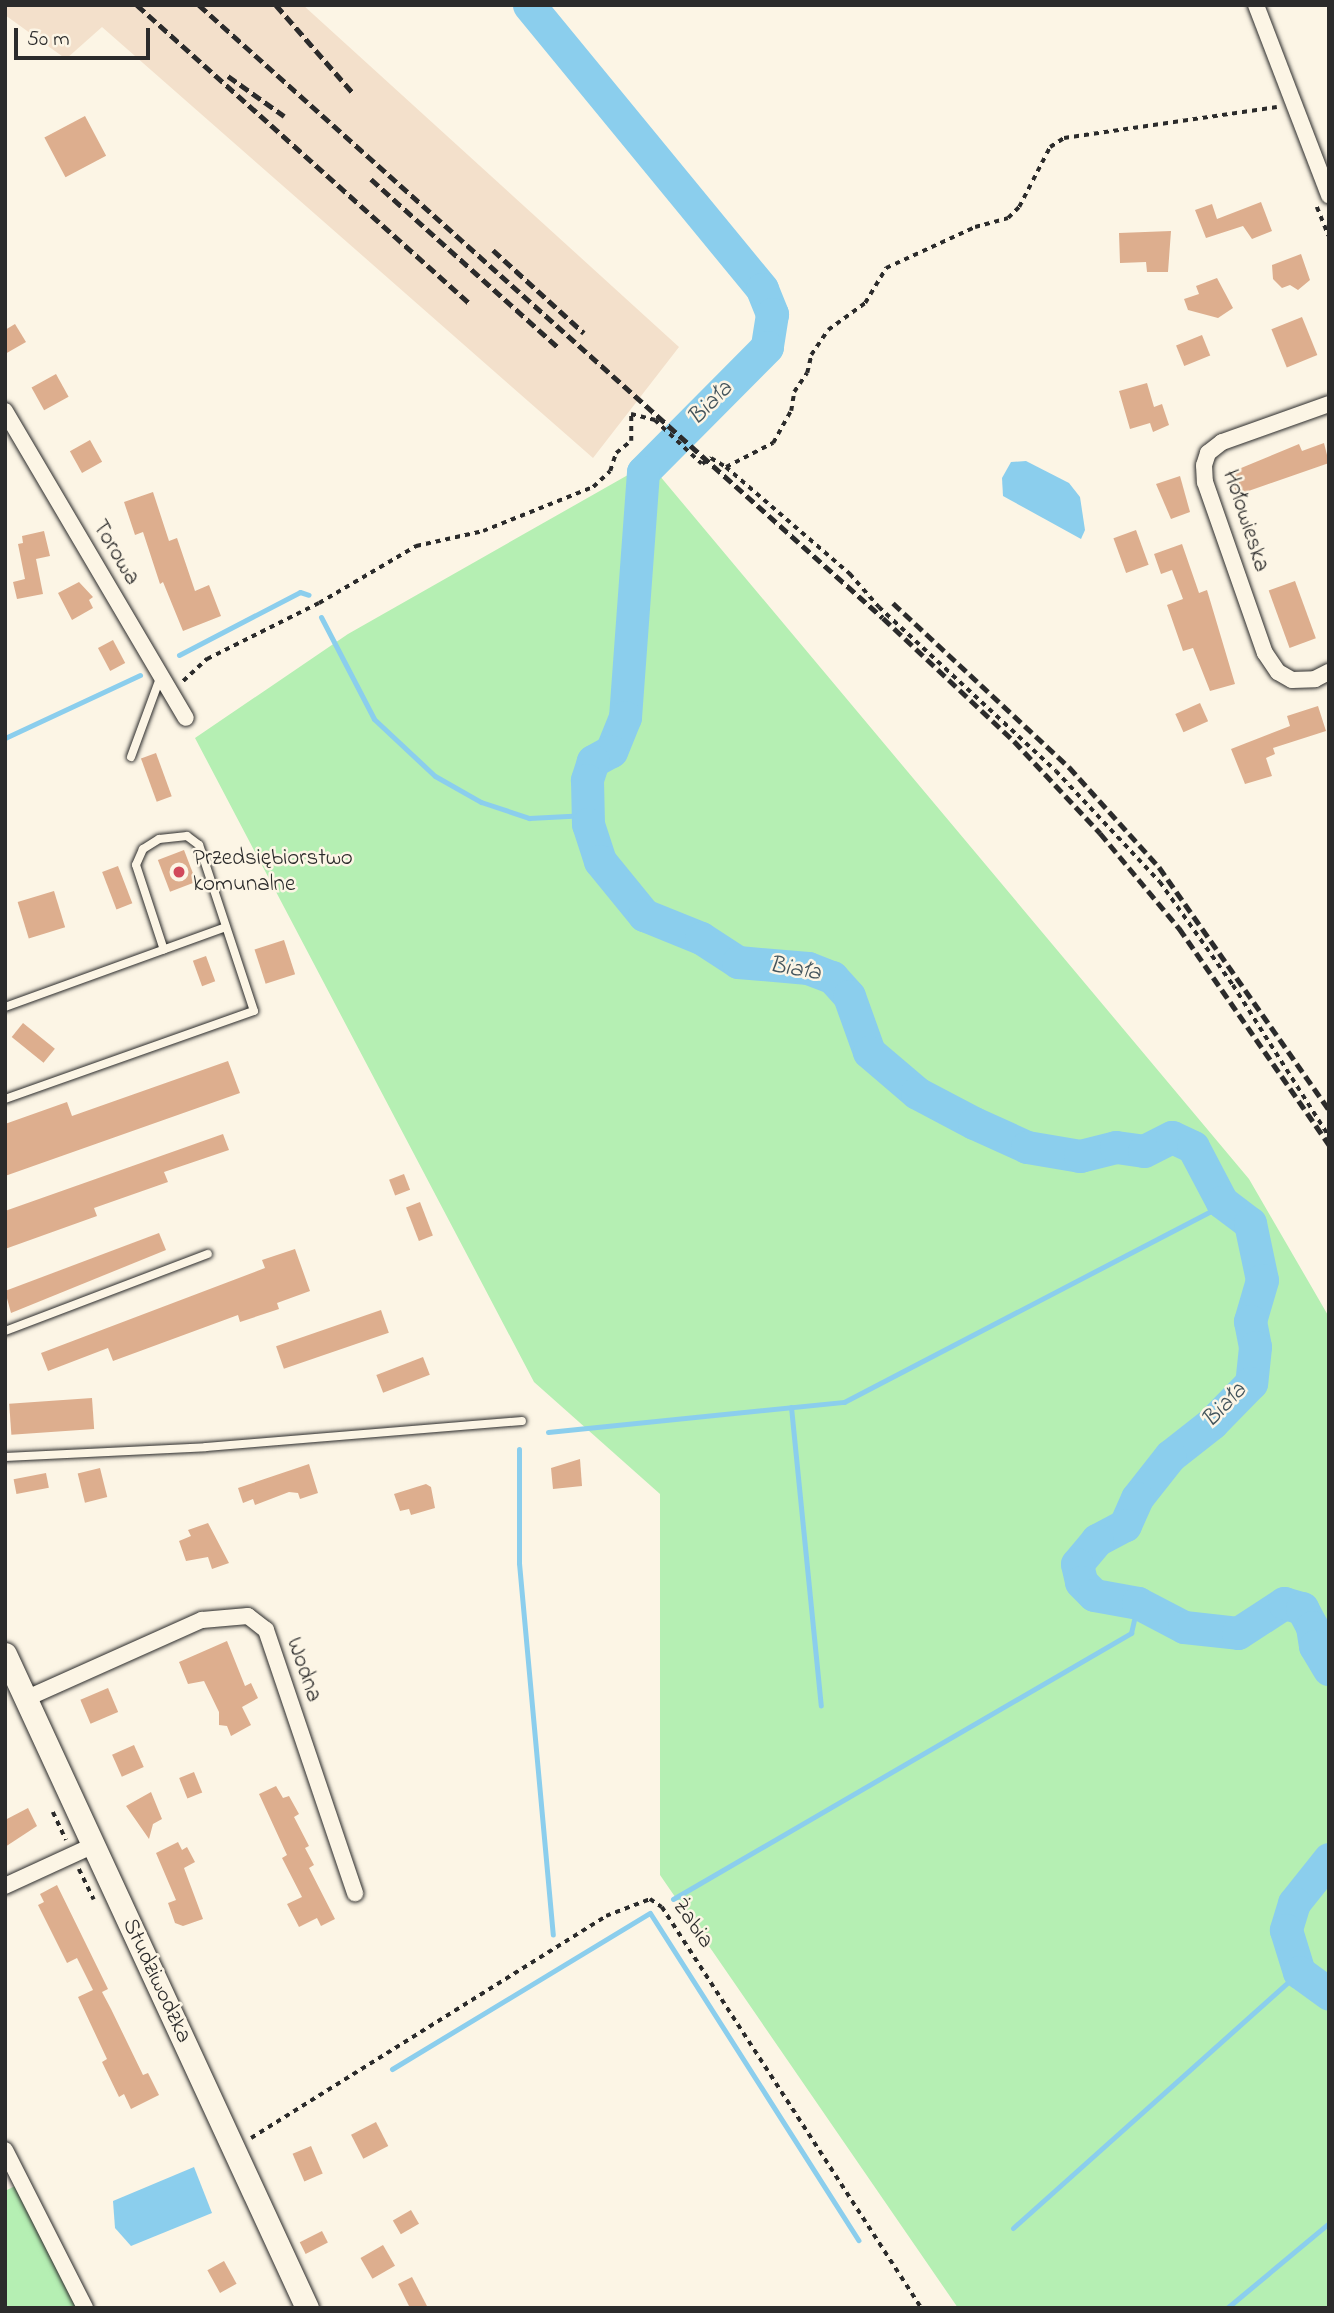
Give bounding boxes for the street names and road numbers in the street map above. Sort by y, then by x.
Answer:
street label: Hołowieska [1216,467,1274,575]
street label: Torowa [85,516,145,590]
street label: Wodna [279,1634,327,1706]
street label: Żabia [665,1894,719,1954]
street label: Studziwodzka [115,1914,197,2048]

